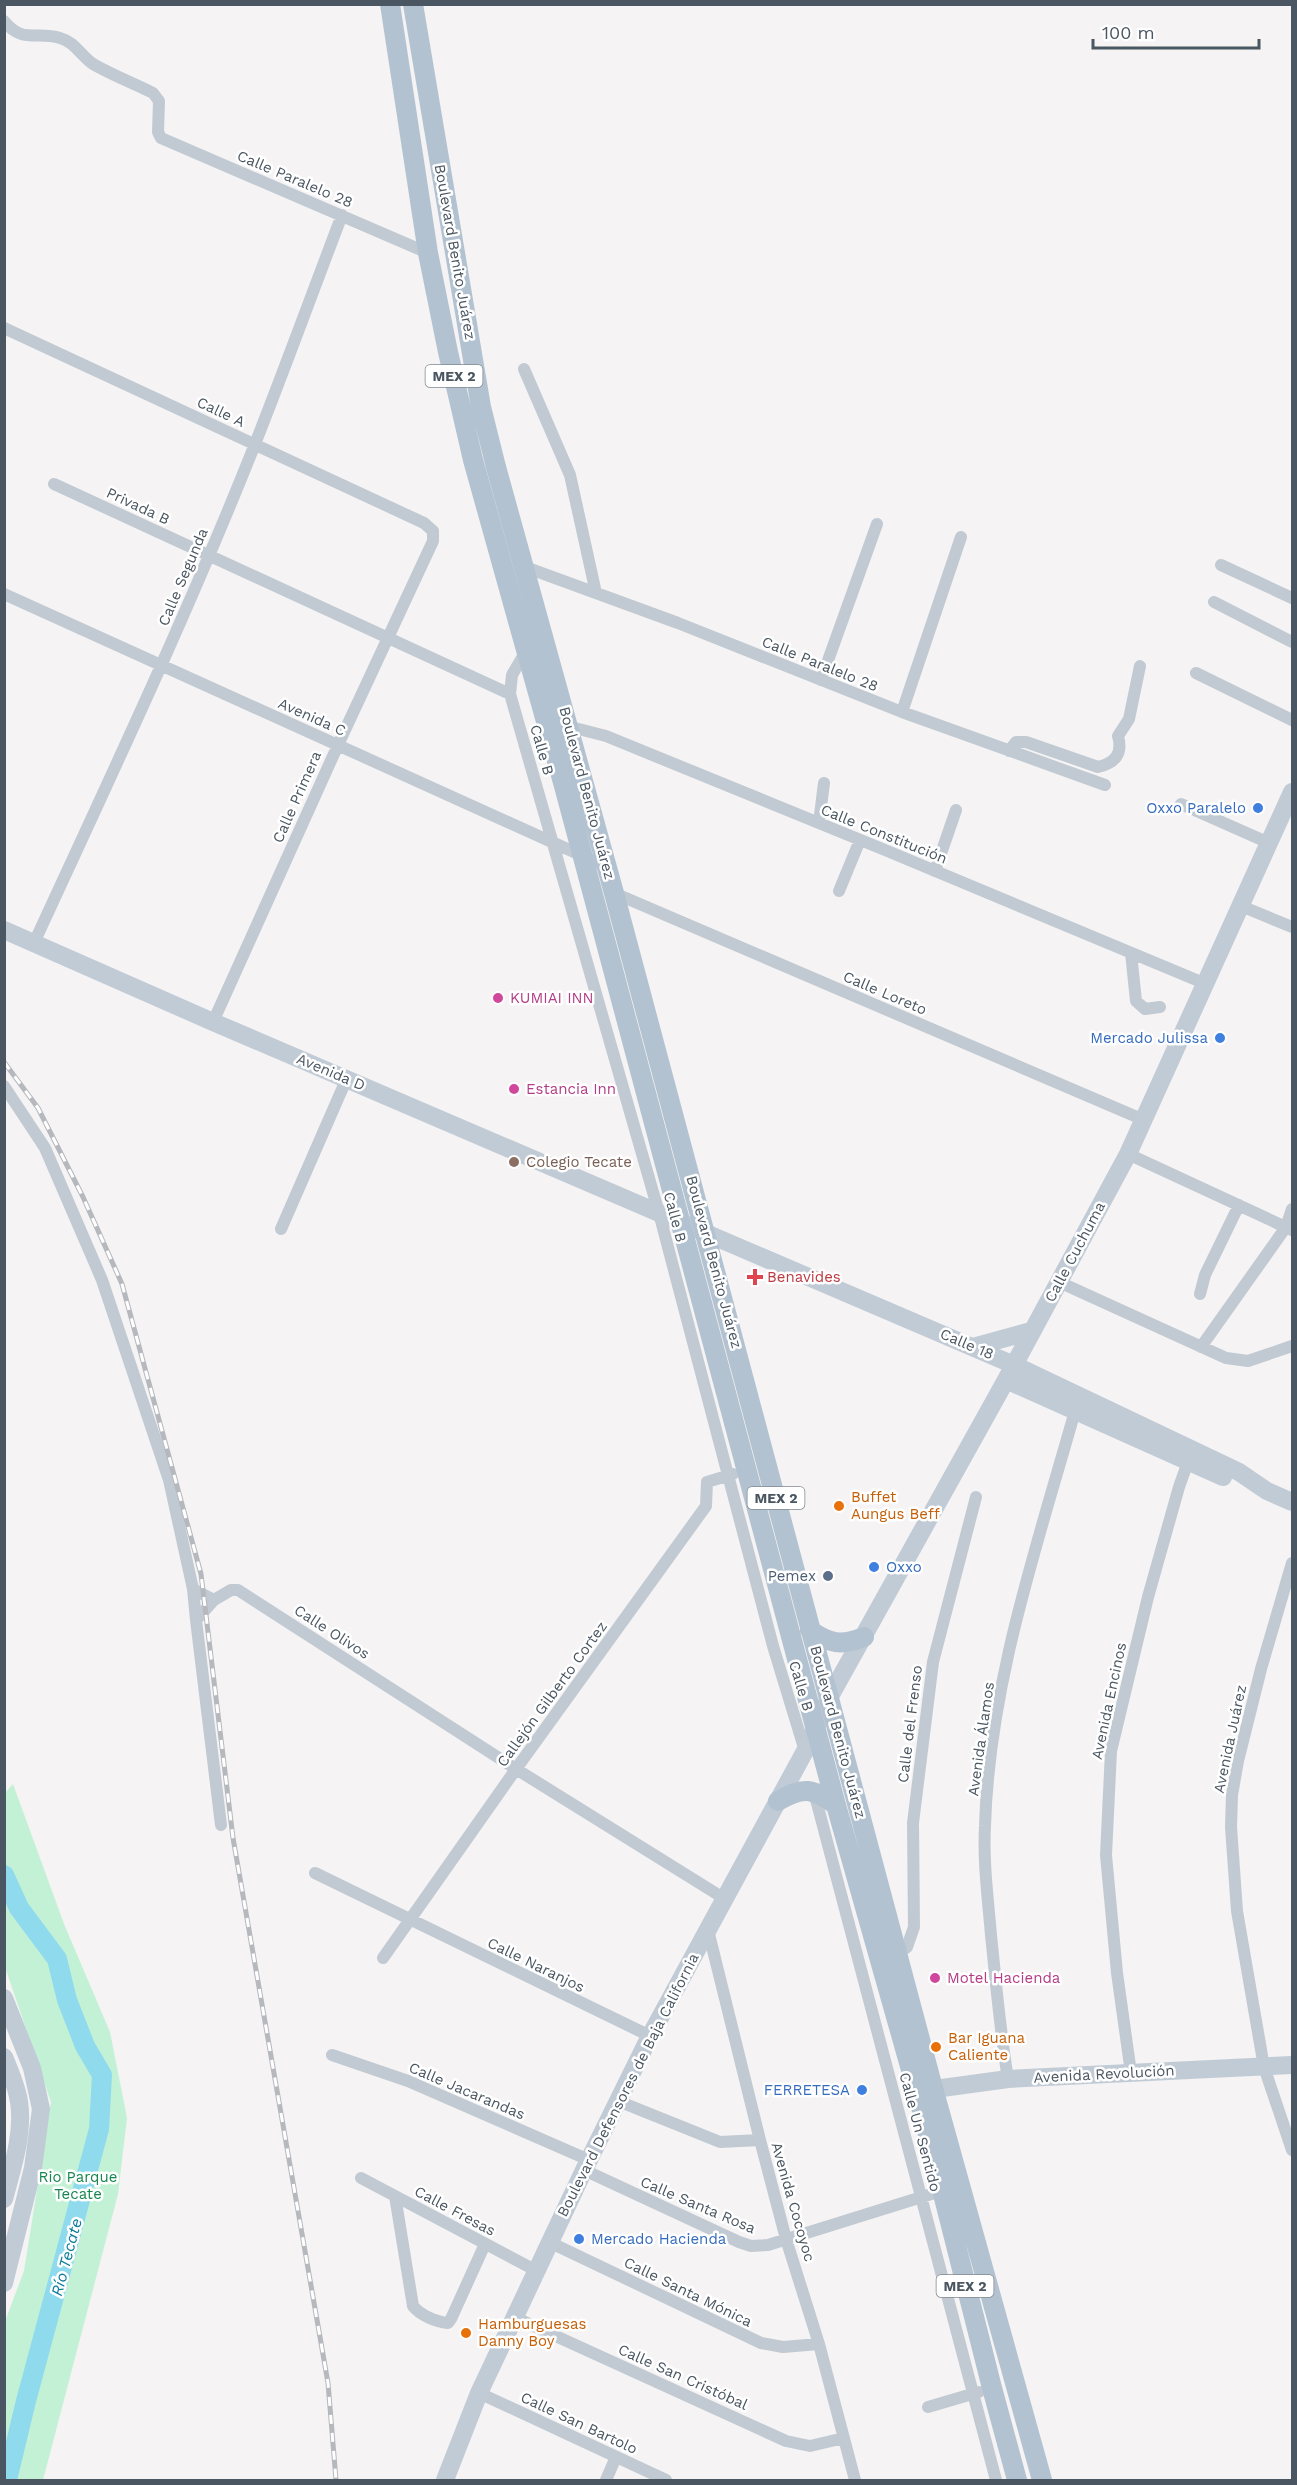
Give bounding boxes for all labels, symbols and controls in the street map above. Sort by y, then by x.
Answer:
scale bar [1093,12,1260,50]
text: 100 m [1102,22,1155,43]
street label: Calle Paralelo 28 [235,147,355,211]
street label: Boulevard Benito Juárez [431,163,479,341]
road number: MEX 2 [426,365,482,387]
street label: Calle A [194,393,248,431]
street label: Privada B [103,484,173,528]
street label: Calle Segunda [154,525,212,629]
street label: Calle Paralelo 28 [759,632,881,696]
street label: Avenida C [275,694,349,740]
street label: Boulevard Benito Juárez [555,705,619,881]
street label: Calle B [526,723,558,777]
street label: Calle Primera [269,748,325,846]
place label: Oxxo Paralelo [1146,799,1246,817]
street label: Calle Constitución [818,800,950,868]
marker: Oxxo Paralelo [1251,801,1265,815]
street label: Calle Loreto [840,967,930,1019]
place label: KUMIAI INN [510,989,594,1007]
marker: KUMIAI INN [491,991,505,1005]
place label: Mercado Julissa [1090,1029,1208,1047]
marker: Mercado Julissa [1213,1031,1227,1045]
street label: Avenida D [294,1050,368,1094]
place label: Estancia Inn [526,1080,616,1098]
marker: Estancia Inn [507,1082,521,1096]
place label: Colegio Tecate [526,1153,632,1171]
marker: Colegio Tecate [507,1155,521,1169]
street label: Boulevard Benito Juárez [682,1174,746,1350]
street label: Calle B [660,1190,690,1244]
street label: Calle Cuchuma [1041,1198,1109,1305]
place label: Benavides [767,1268,841,1286]
marker: Benavides [748,1270,762,1284]
street label: Calle 18 [937,1325,997,1363]
road number: MEX 2 [748,1487,804,1509]
place label: Buffet Aungus Beff [851,1488,940,1523]
marker: Buffet Aungus Beff [832,1499,846,1513]
place label: Oxxo [886,1558,922,1576]
marker: Oxxo [867,1560,881,1574]
place label: Pemex [768,1567,816,1585]
marker: Pemex [821,1569,835,1583]
street label: Calle Olivos [291,1601,373,1663]
street label: Callejón Gilberto Cortez [493,1618,611,1770]
street label: Avenida Encinos [1088,1641,1130,1761]
street label: Boulevard Benito Juárez [806,1644,870,1820]
street label: Calle B [785,1659,817,1713]
street label: Calle del Frenso [894,1664,926,1784]
street label: Avenida Álamos [964,1681,998,1797]
street label: Avenida Juárez [1210,1683,1250,1795]
street label: Calle Naranjos [485,1934,588,1996]
street label: Boulevard Defensores de Baja California [553,1950,703,2220]
place label: Motel Hacienda [947,1969,1061,1987]
marker: Motel Hacienda [928,1971,942,1985]
place label: Bar Iguana Caliente [948,2029,1025,2064]
marker: Bar Iguana Caliente [929,2040,943,2054]
street label: Calle Jacarandas [406,2058,528,2124]
street label: Avenida Revolución [1033,2061,1175,2087]
street label: Calle Un Sentido [895,2070,945,2194]
place label: FERRETESA [764,2081,850,2099]
marker: FERRETESA [855,2083,869,2097]
street label: Avenida Cocoyoc [767,2140,819,2264]
park label: Rio Parque Tecate [39,2168,117,2203]
street label: Calle Santa Rosa [638,2173,759,2238]
street label: Calle Fresas [411,2182,499,2240]
water label: Río Tecate [47,2216,86,2298]
place label: Mercado Hacienda [591,2230,727,2248]
marker: Mercado Hacienda [572,2232,586,2246]
street label: Calle Santa Mónica [621,2253,755,2331]
road number: MEX 2 [936,2275,994,2297]
place label: Hamburguesas Danny Boy [478,2315,586,2350]
marker: Hamburguesas Danny Boy [459,2326,473,2340]
street label: Calle San Cristóbal [615,2340,751,2414]
street label: Calle San Bartolo [518,2388,640,2458]

